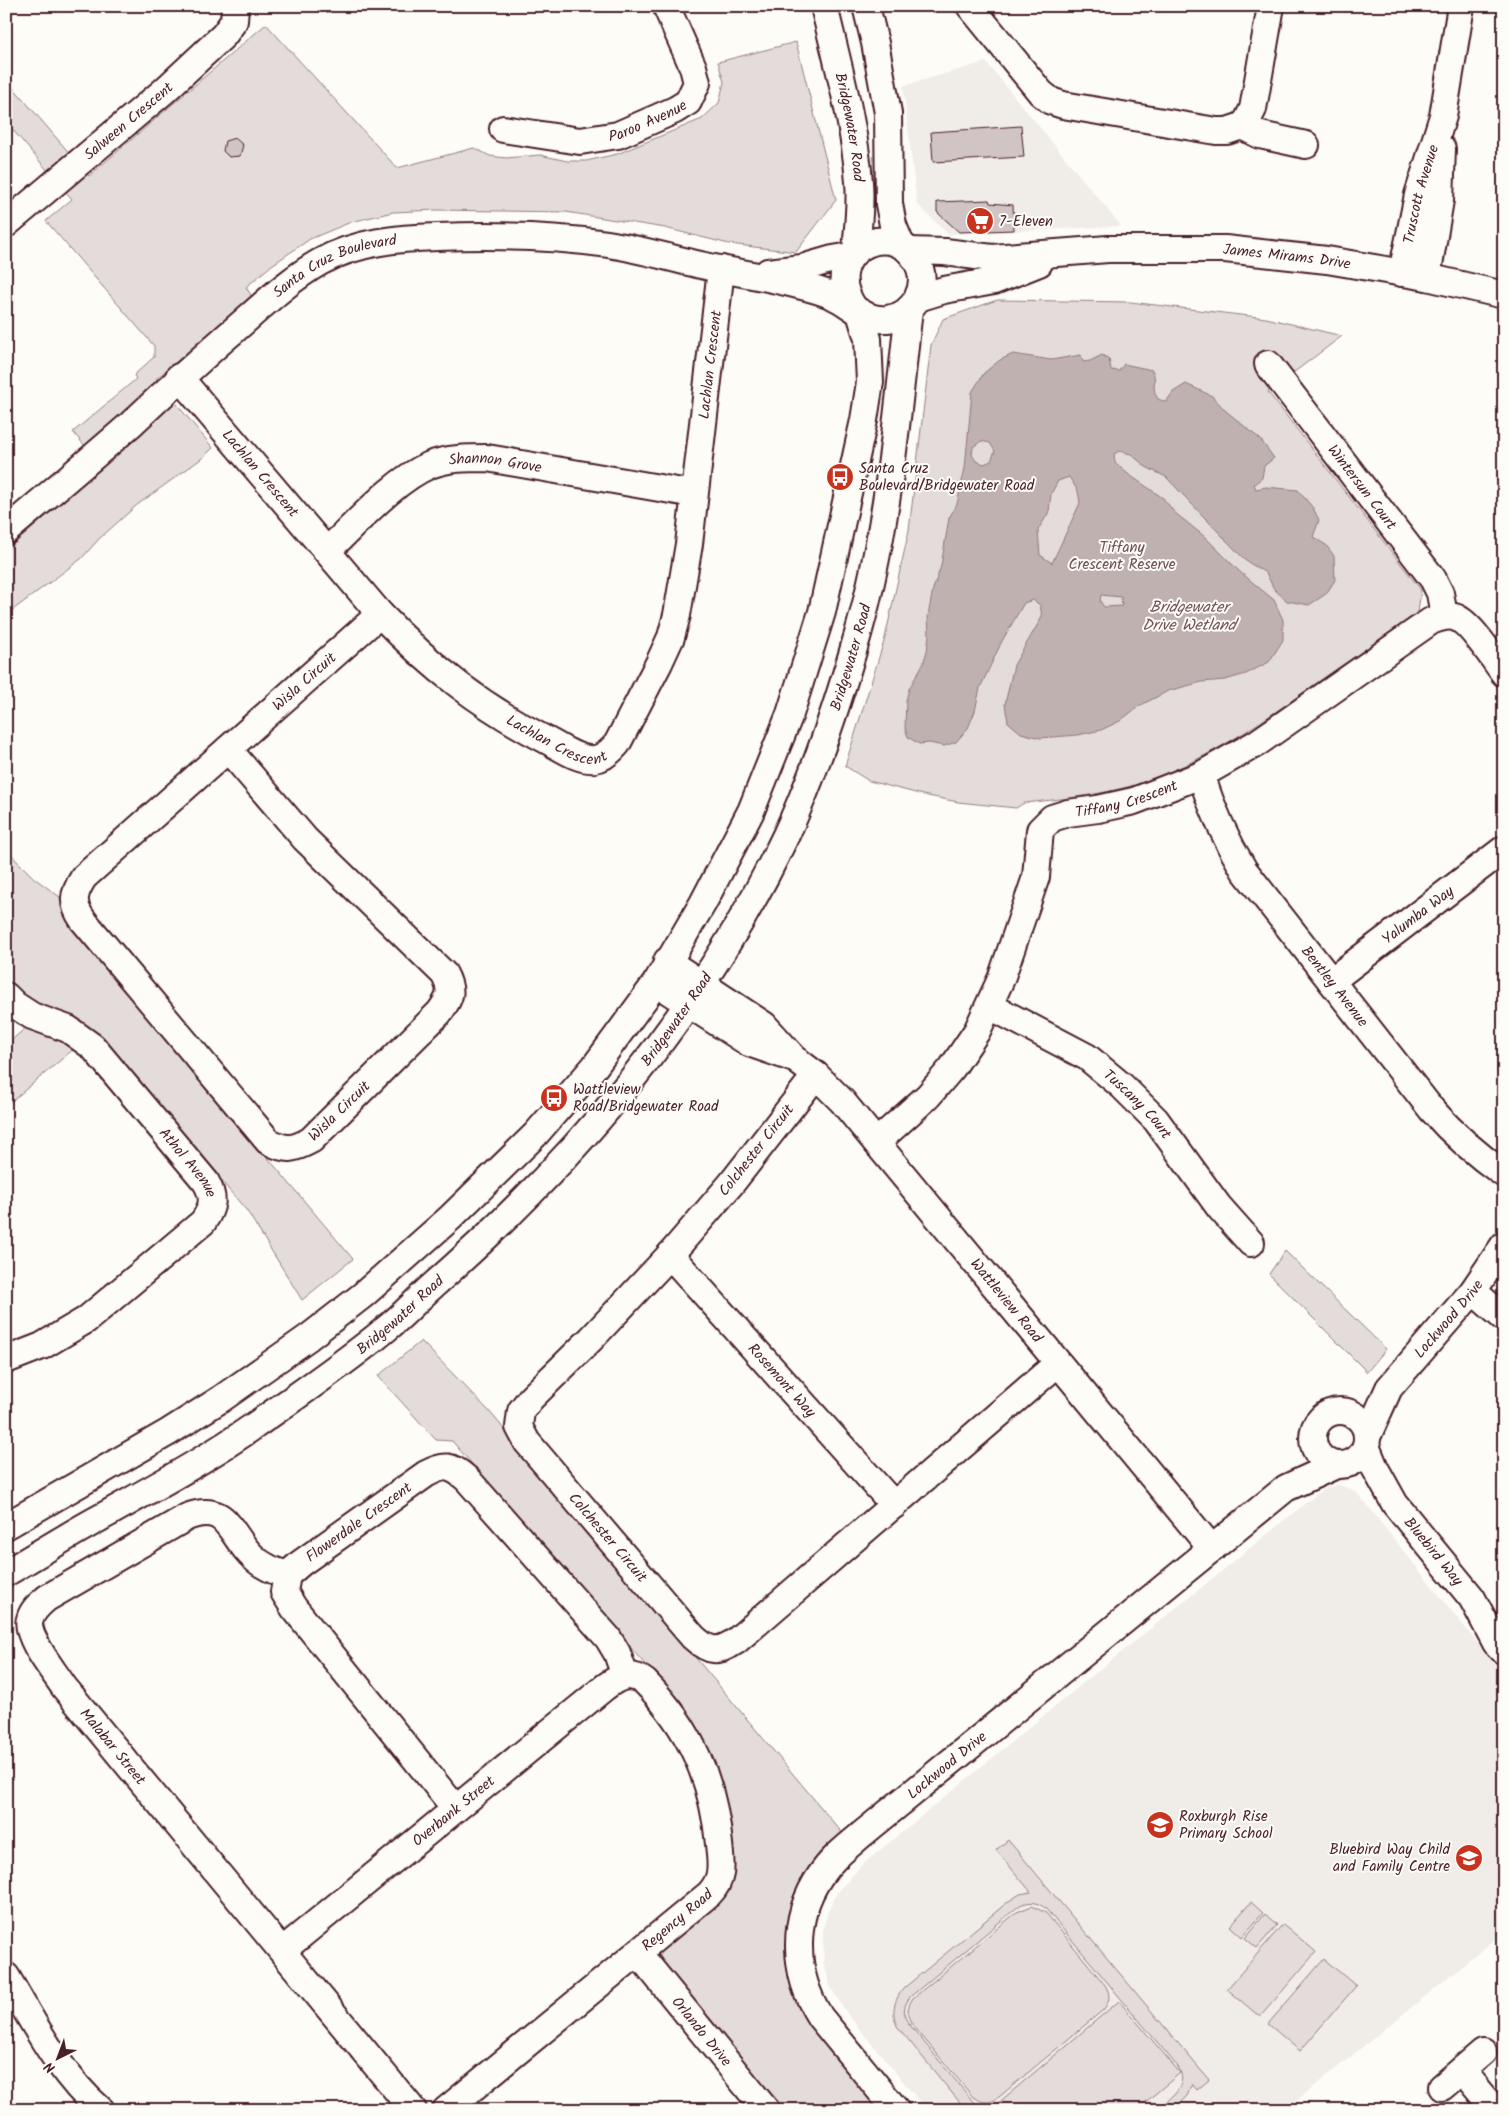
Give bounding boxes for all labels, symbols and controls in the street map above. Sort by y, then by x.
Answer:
street label: Bridgewater Road [827,70,870,183]
street label: Salween Crescent [79,77,179,167]
street label: Paroo Avenue [607,94,693,149]
street label: Truscott Avenue [1397,142,1446,246]
supermarket icon: 7-Eleven [965,206,995,236]
place label: 7-Eleven [999,210,1053,234]
street label: Santa Cruz Boulevard [268,229,398,304]
street label: James Mirams Drive [1222,238,1353,277]
street label: Lachlan Crescent [693,309,729,420]
street label: Lachlan Crescent [215,424,304,523]
street label: Wintersun Court [1321,440,1402,536]
street label: Shannon Grove [447,447,544,480]
place label: Santa Cruz Boulevard/Bridgewater Road [859,457,1035,498]
bus stop icon: Santa Cruz Boulevard/Bridgewater Road [825,462,855,492]
park label: Tiffany Crescent Reserve [1068,536,1176,577]
water label: Bridgewater Drive Wetland [1142,595,1240,638]
street label: Bridgewater Road [824,601,879,714]
street label: Wisla Circuit [267,647,342,718]
street label: Lachlan Crescent [501,709,613,772]
street label: Tiffany Crescent [1074,774,1182,825]
street label: Yalumba Way [1377,880,1460,951]
street label: Bentley Avenue [1295,941,1374,1033]
street label: Bridgewater Road [635,968,719,1072]
street label: Tuscany Court [1097,1064,1177,1145]
street label: Wisla Circuit [303,1075,377,1148]
place label: Wattleview Road/Bridgewater Road [573,1078,719,1119]
bus stop icon: Wattleview Road/Bridgewater Road [539,1083,569,1113]
street label: Colchester Circuit [713,1099,801,1202]
street label: Athol Avenue [152,1123,222,1200]
street label: Wattleview Road [964,1253,1049,1349]
street label: Bridgewater Road [352,1270,450,1361]
street label: Lockwood Drive [1409,1275,1490,1364]
street label: Rosemont Way [741,1338,822,1424]
street label: Flowerdale Crescent [301,1477,417,1569]
street label: Colchester Circuit [562,1488,653,1588]
street label: Bluebird Way [1397,1512,1469,1592]
street label: Malabar Street [73,1703,151,1791]
street label: Lockwood Drive [902,1726,993,1806]
street label: Overbank Street [407,1770,501,1853]
place label: Roxburgh Rise Primary School [1179,1805,1273,1846]
school or university icon: Roxburgh Rise Primary School [1145,1810,1175,1840]
place label: Bluebird Way Child and Family Centre [1329,1838,1451,1879]
school or university icon: Bluebird Way Child and Family Centre [1454,1843,1484,1873]
street label: Regency Road [637,1883,719,1958]
street label: Orlando Drive [665,1992,737,2072]
north arrow [32,2034,82,2084]
text: N [39,2056,61,2078]

